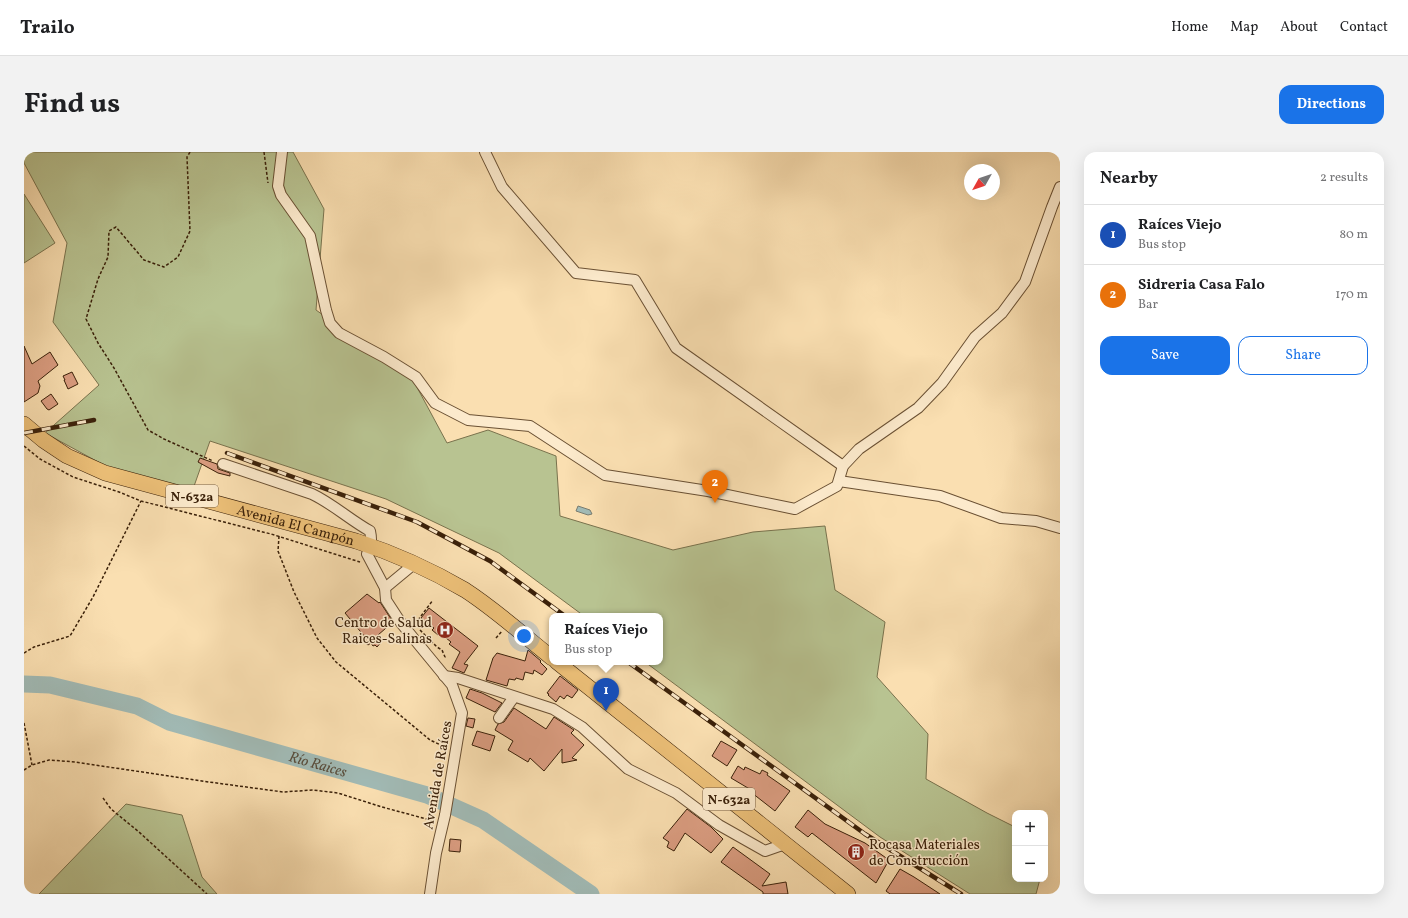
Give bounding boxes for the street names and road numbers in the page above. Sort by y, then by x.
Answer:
road number: N-632a [166,485,218,507]
street label: Avenida El Campón [235,501,356,551]
street label: Avenida de Raíces [420,719,457,831]
road number: N-632a [703,788,755,810]

